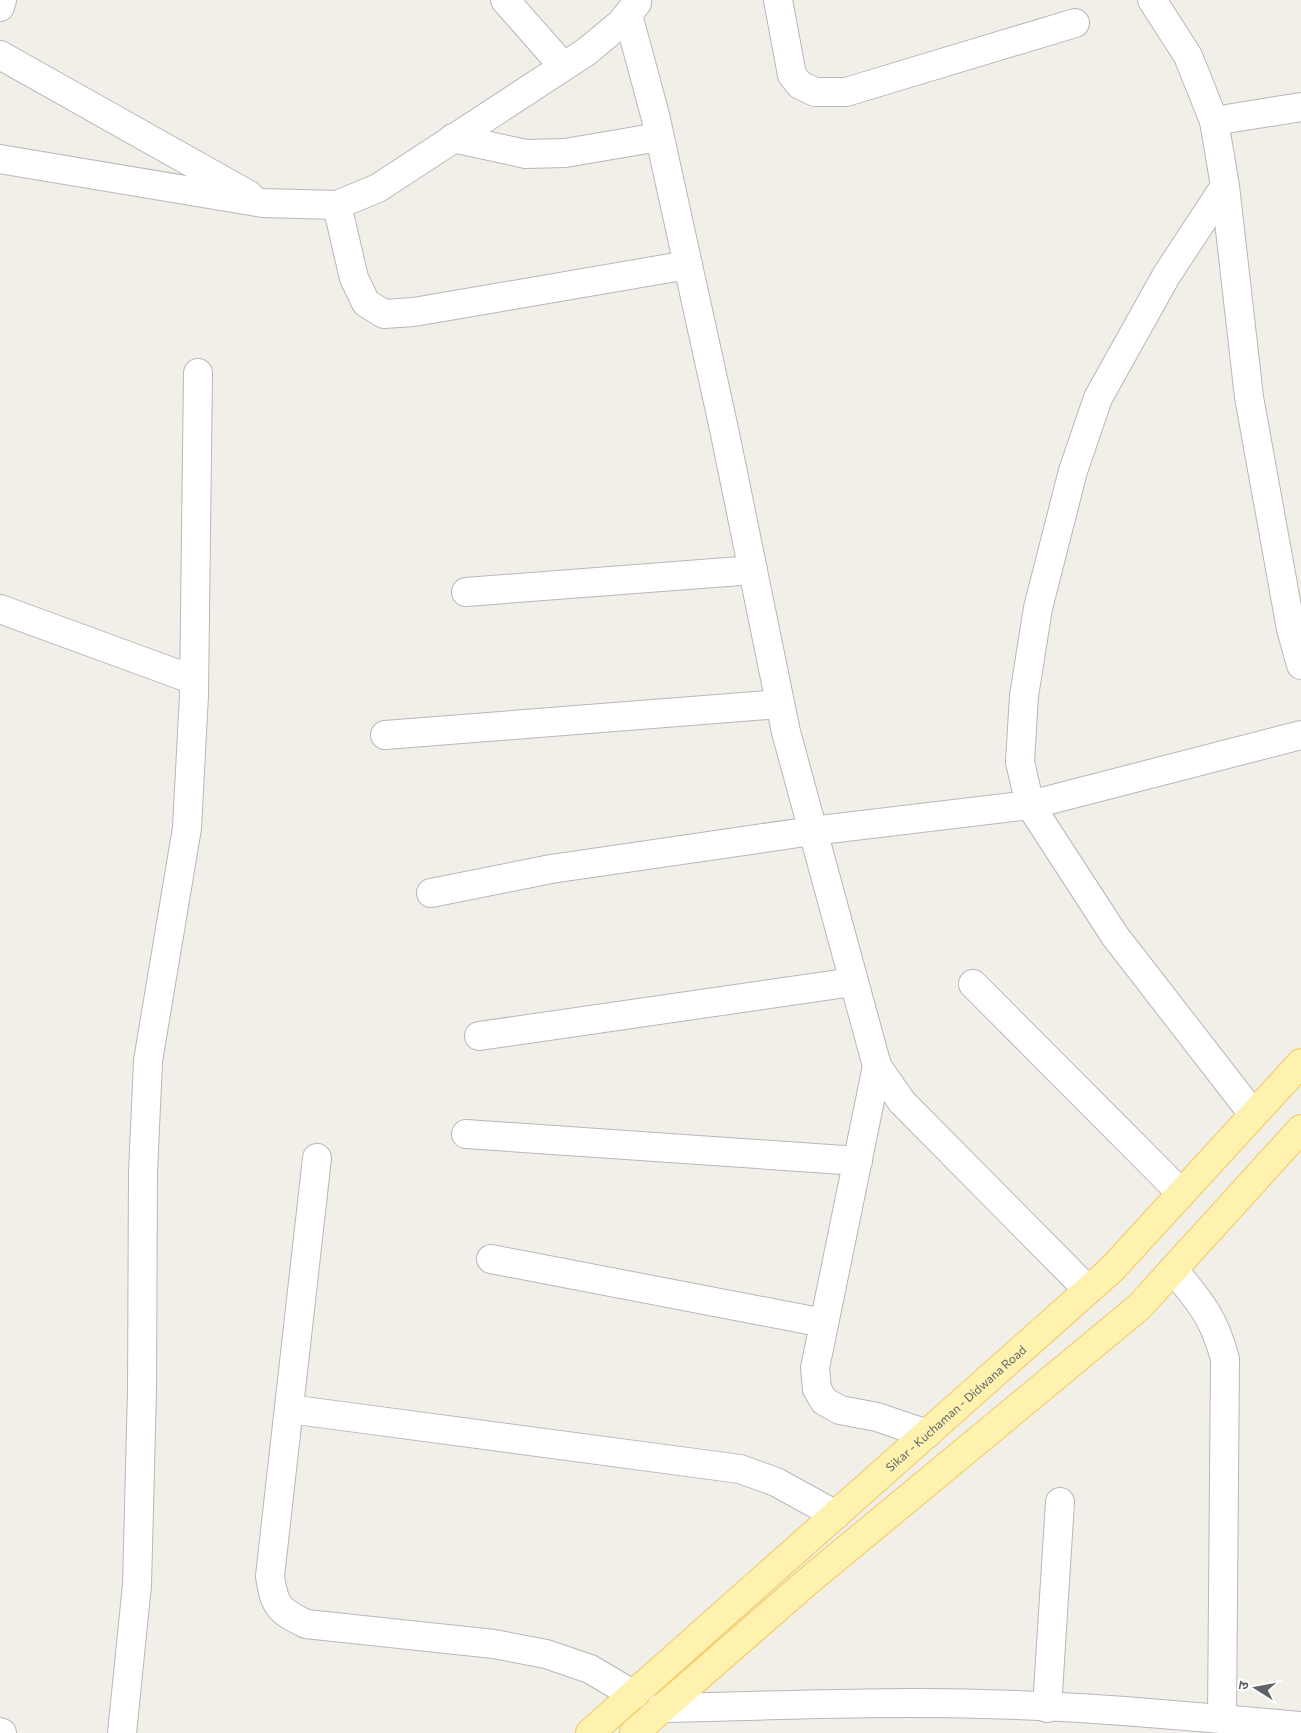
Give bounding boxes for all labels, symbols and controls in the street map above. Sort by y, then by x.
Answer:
street label: Sikar - Kuchaman - Didwana Road [883,1342,1028,1474]
north arrow [1231,1663,1281,1713]
text: उ [1234,1679,1252,1691]

